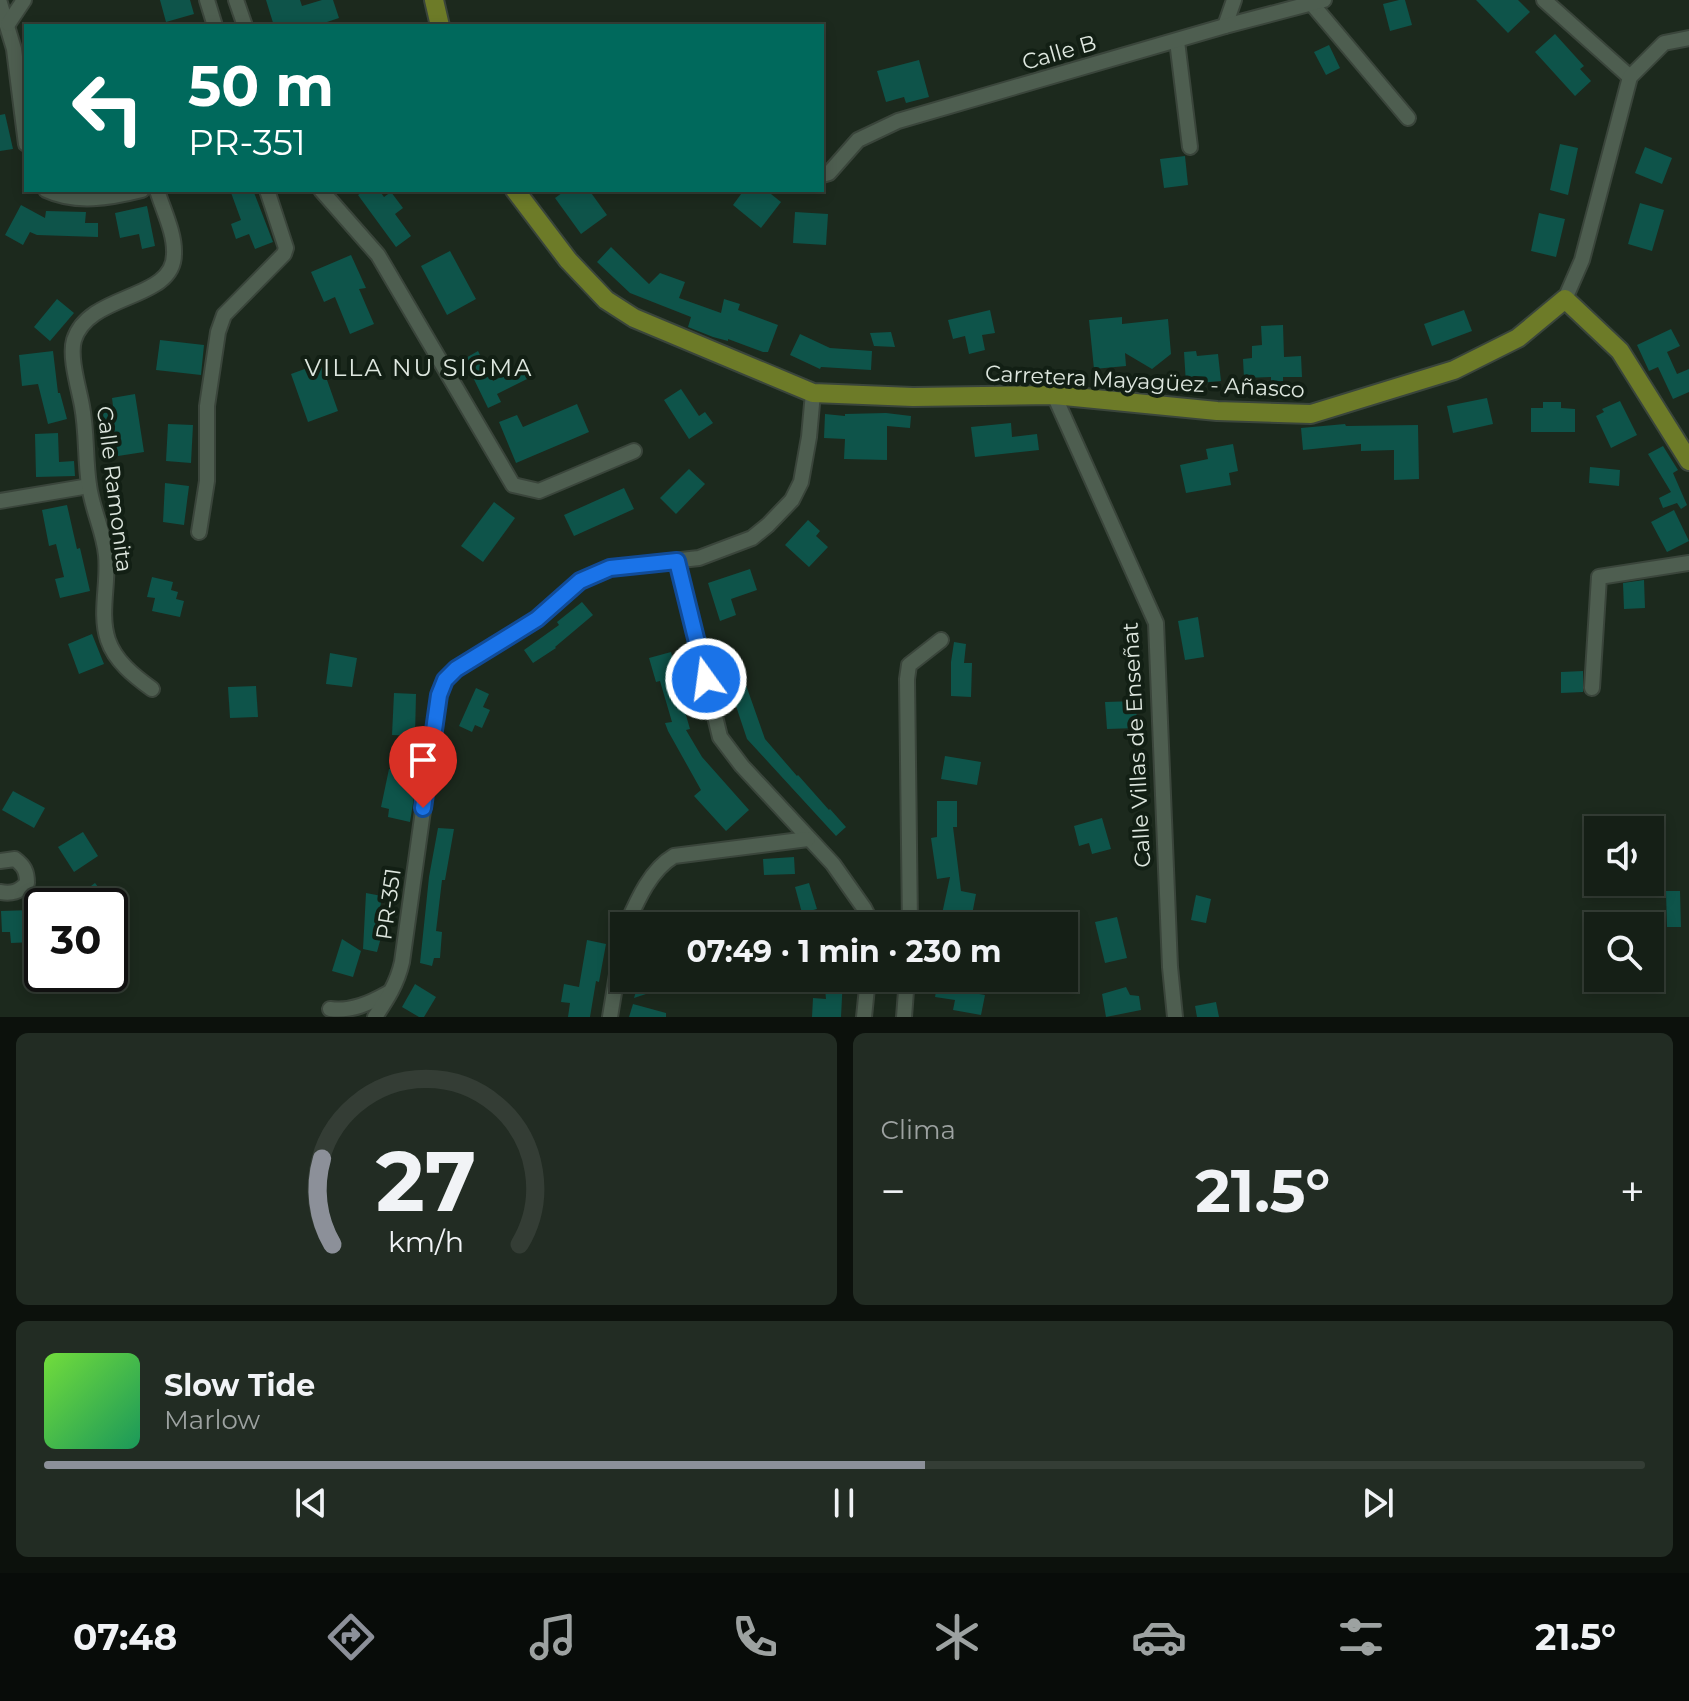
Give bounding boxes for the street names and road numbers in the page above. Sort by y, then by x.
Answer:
street label: Calle B [1019,29,1099,76]
street label: Carretera Mayagüez - Añasco [985,360,1305,403]
street label: Calle Ramonita [91,404,138,574]
street label: Calle Villas de Enseñat [1117,621,1156,868]
street label: PR-351 [370,867,407,942]

